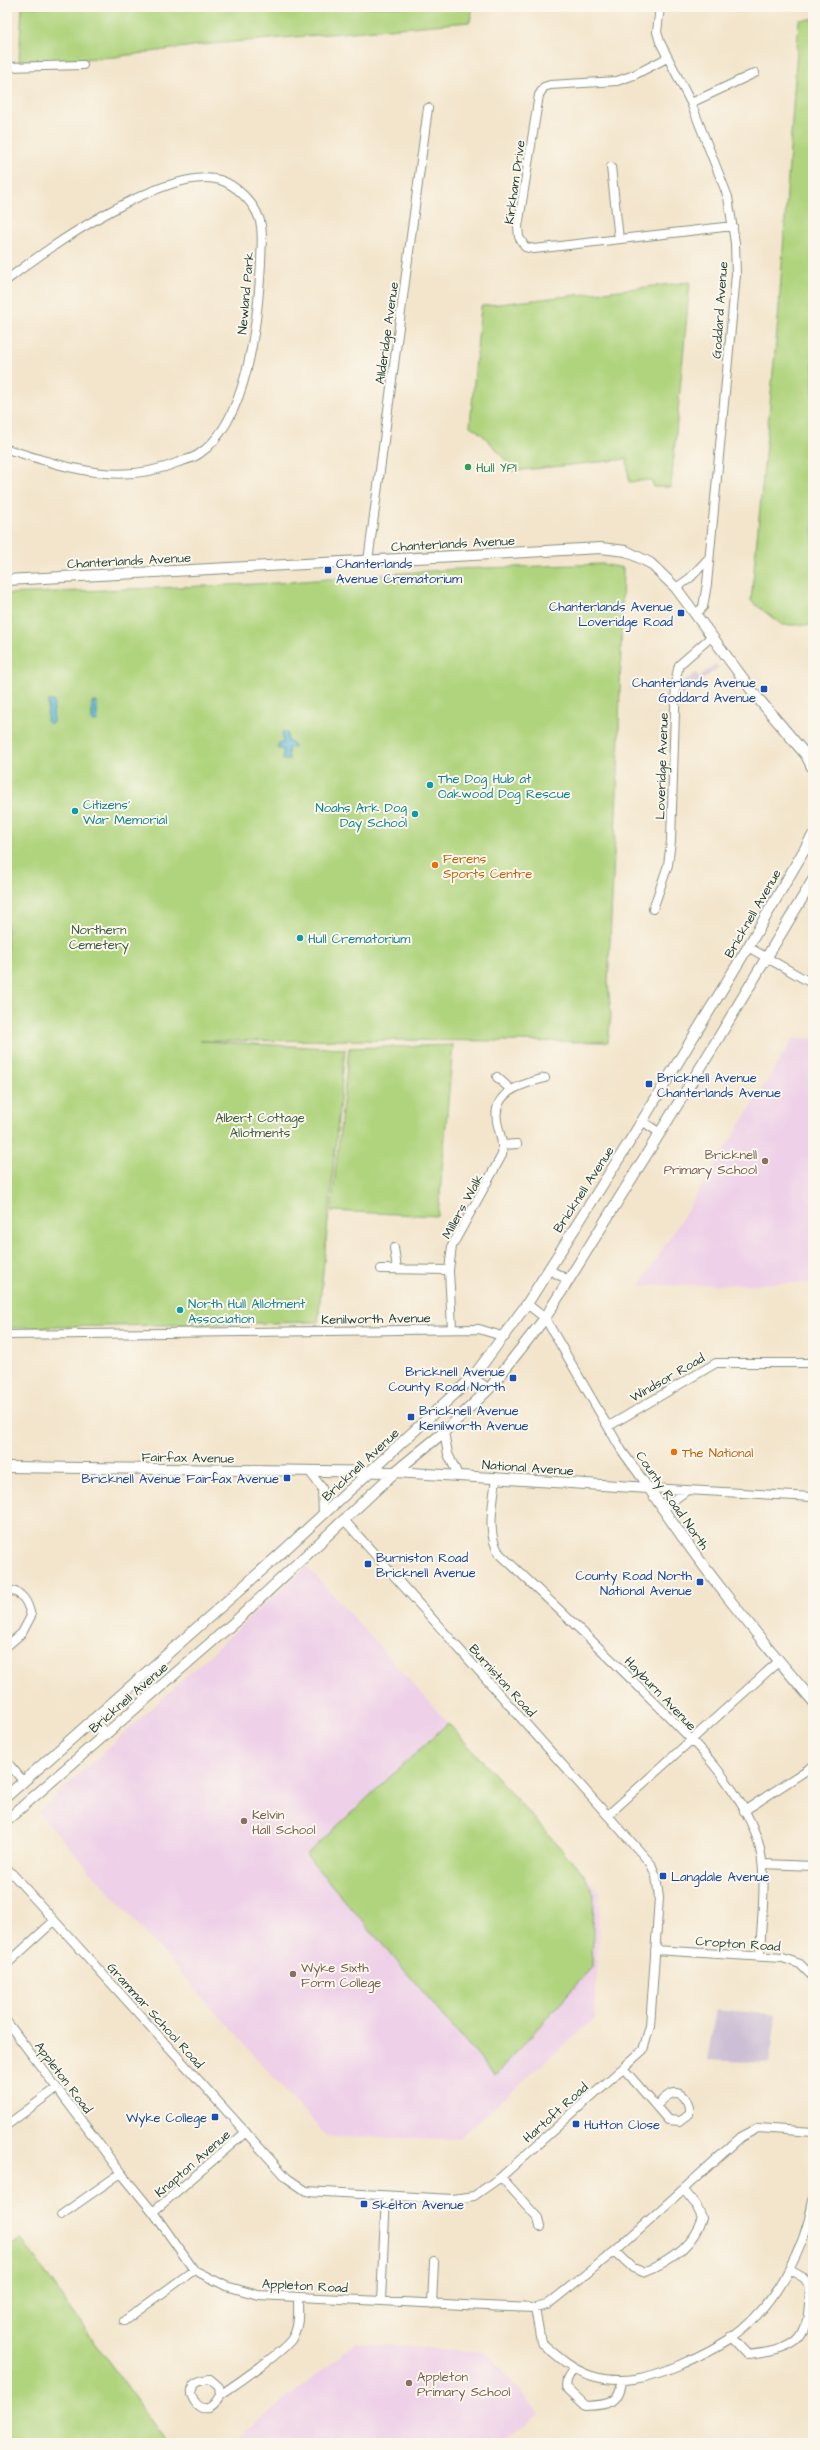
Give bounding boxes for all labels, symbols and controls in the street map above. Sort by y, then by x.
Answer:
street label: Kirkham Drive [500,139,530,225]
street label: Newland Park [233,251,259,335]
street label: Goddard Avenue [708,261,732,359]
street label: Allderidge Avenue [371,281,404,386]
place label: Hull YPI [476,459,517,477]
marker: Hull YPI [463,462,473,472]
street label: Chanterlands Avenue [391,532,515,556]
street label: Chanterlands Avenue [67,549,191,573]
place label: Chanterlands Avenue Crematorium [336,555,463,588]
marker: Chanterlands Avenue Crematorium [323,565,333,575]
place label: Chanterlands Avenue Loveridge Road [549,598,673,632]
marker: Chanterlands Avenue Loveridge Road [676,608,686,618]
place label: Chanterlands Avenue Goddard Avenue [632,674,756,707]
marker: Chanterlands Avenue Goddard Avenue [759,684,769,694]
street label: Loveridge Avenue [651,712,674,820]
place label: The Dog Hub at Oakwood Dog Rescue [438,770,571,804]
marker: The Dog Hub at Oakwood Dog Rescue [425,780,435,790]
place label: Citizens' War Memorial [83,796,167,829]
place label: Noahs Ark Dog Day School [316,799,407,833]
marker: Citizens' War Memorial [70,806,80,816]
marker: Noahs Ark Dog Day School [410,809,420,819]
place label: Ferens Sports Centre [443,850,532,883]
marker: Ferens Sports Centre [430,860,440,870]
street label: Bricknell Avenue [720,866,786,961]
park label: Northern Cemetery [69,921,129,955]
place label: Hull Crematorium [308,930,411,948]
marker: Hull Crematorium [295,933,305,943]
place label: Bricknell Avenue Chanterlands Avenue [657,1069,781,1102]
marker: Bricknell Avenue Chanterlands Avenue [644,1079,654,1089]
park label: Albert Cottage Allotments [215,1109,305,1142]
street label: Bricknell Avenue [549,1143,619,1236]
place label: Bricknell Primary School [664,1146,757,1180]
marker: Bricknell Primary School [760,1156,770,1166]
street label: Millers Walk [438,1171,488,1242]
place label: North Hull Allotment Association [188,1295,306,1328]
marker: North Hull Allotment Association [175,1305,185,1315]
street label: Kenilworth Avenue [321,1309,431,1329]
street label: Windsor Road [627,1349,708,1407]
place label: Bricknell Avenue County Road North [388,1363,506,1397]
marker: Bricknell Avenue County Road North [508,1373,518,1383]
place label: Bricknell Avenue Kenilworth Avenue [419,1402,529,1435]
marker: Bricknell Avenue Kenilworth Avenue [406,1412,416,1422]
street label: Bricknell Avenue [318,1424,403,1505]
place label: The National [682,1444,753,1462]
marker: The National [669,1447,679,1457]
street label: Fairfax Avenue [142,1448,234,1468]
street label: County Road North [631,1448,713,1555]
street label: National Avenue [481,1456,574,1480]
place label: Bricknell Avenue Fairfax Avenue [81,1470,279,1488]
marker: Bricknell Avenue Fairfax Avenue [282,1473,292,1483]
place label: Burniston Road Bricknell Avenue [376,1549,476,1582]
marker: Burniston Road Bricknell Avenue [363,1559,373,1569]
place label: County Road North National Avenue [575,1567,693,1600]
marker: County Road North National Avenue [695,1577,705,1587]
street label: Burniston Road [465,1640,540,1721]
street label: Hayburn Avenue [620,1653,700,1735]
street label: Bricknell Avenue [85,1658,172,1737]
place label: Kelvin Hall School [252,1806,315,1839]
marker: Kelvin Hall School [239,1816,249,1826]
place label: Langdale Avenue [671,1868,770,1887]
marker: Langdale Avenue [658,1871,668,1881]
street label: Cropton Road [695,1932,781,1956]
street label: Grammar School Road [103,1959,208,2073]
place label: Wyke Sixth Form College [301,1959,381,1993]
marker: Wyke Sixth Form College [288,1969,298,1979]
street label: Appleton Road [30,2038,96,2118]
street label: Hartoft Road [519,2078,593,2147]
place label: Wyke College [126,2109,207,2128]
marker: Wyke College [210,2112,220,2122]
place label: Hutton Close [584,2116,660,2134]
marker: Hutton Close [571,2119,581,2129]
street label: Knapton Avenue [151,2126,234,2202]
place label: Skelton Avenue [372,2196,464,2214]
marker: Skelton Avenue [359,2199,369,2209]
street label: Appleton Road [262,2275,349,2297]
place label: Appleton Primary School [417,2368,510,2402]
marker: Appleton Primary School [404,2378,414,2388]

